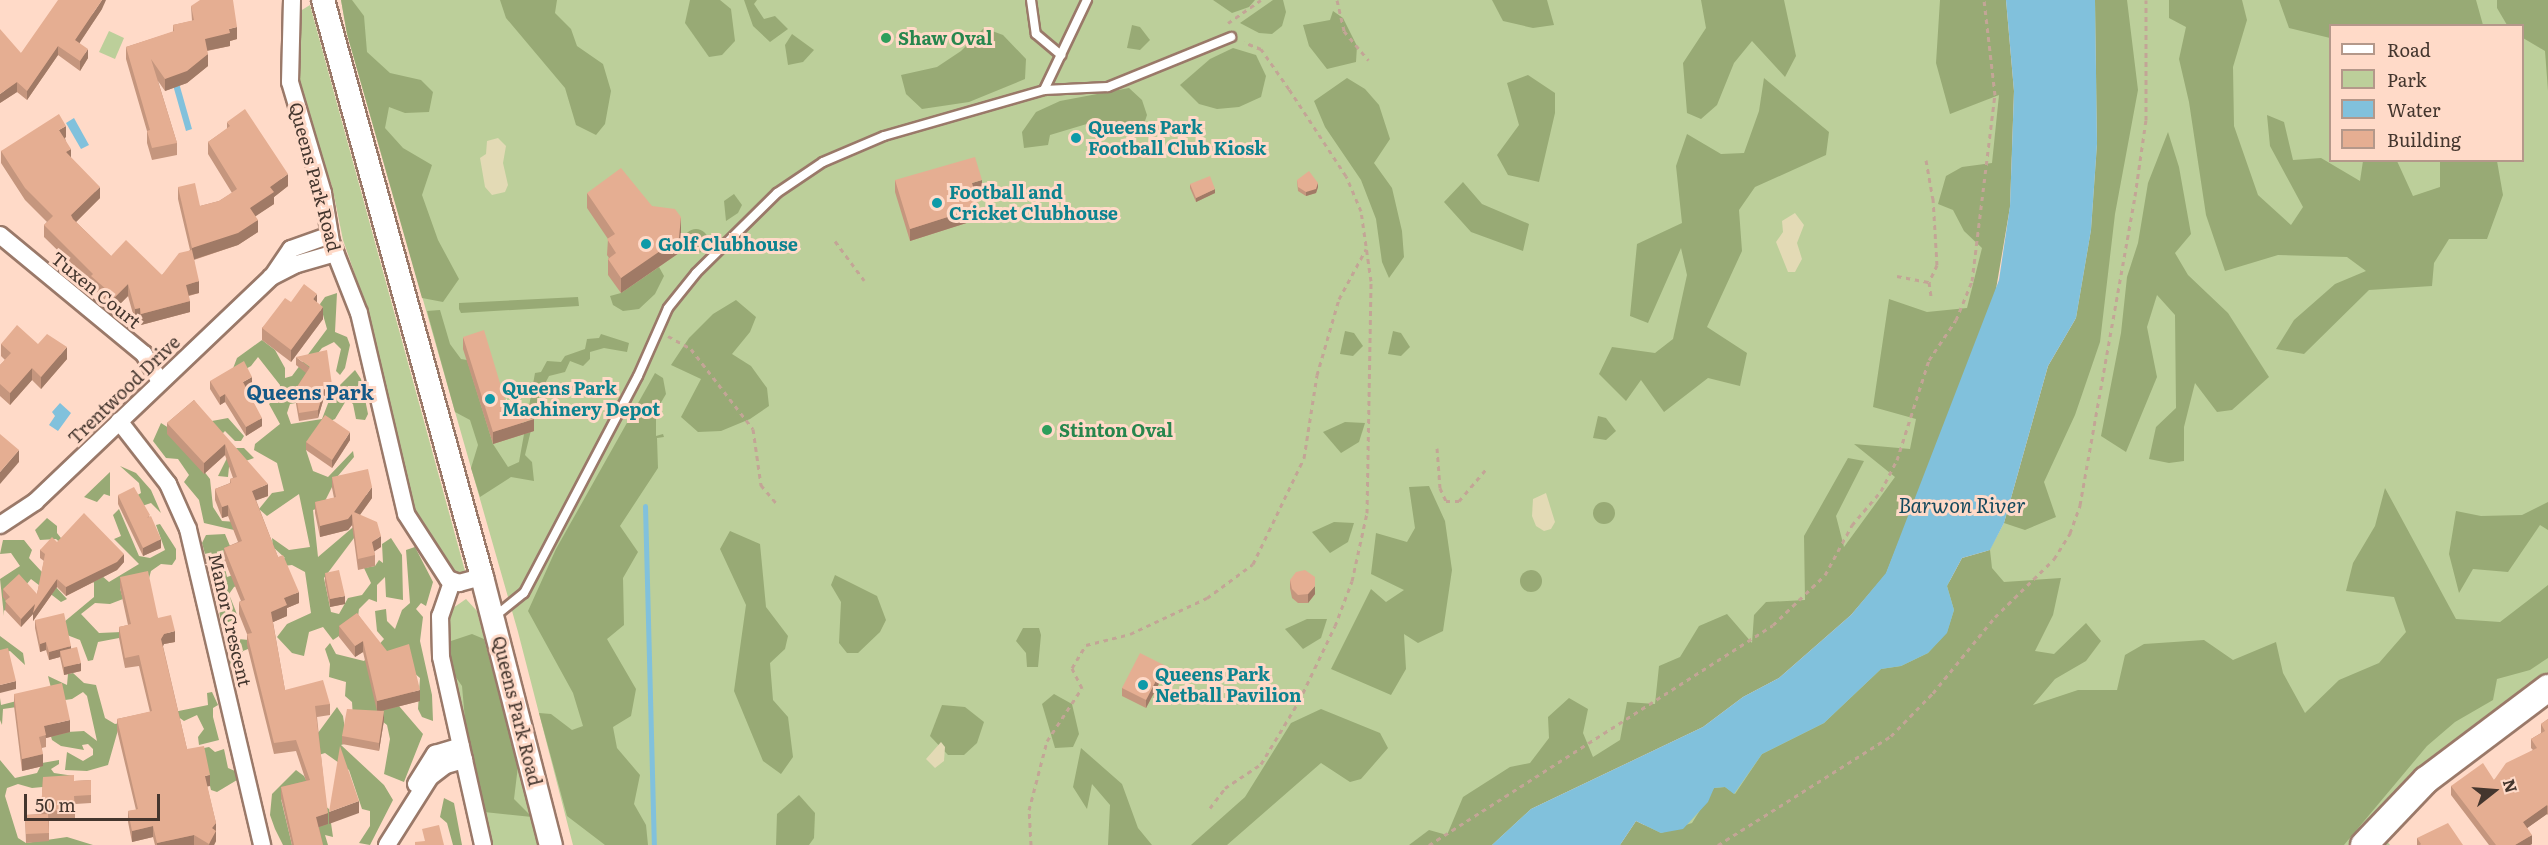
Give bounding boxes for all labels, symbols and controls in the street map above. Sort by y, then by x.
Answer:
legend [2329,24,2524,162]
place label: Shaw Oval [898,27,993,49]
marker: Shaw Oval [879,31,893,45]
text: Road [2387,36,2431,63]
text: Park [2387,66,2426,93]
text: Water [2387,96,2440,123]
street label: Queens Park Road [285,100,345,254]
place label: Queens Park Football Club Kiosk [1088,117,1266,160]
text: Building [2387,126,2461,153]
marker: Queens Park Football Club Kiosk [1069,131,1083,145]
place label: Football and Cricket Clubhouse [949,182,1118,224]
marker: Football and Cricket Clubhouse [930,196,944,210]
place label: Golf Clubhouse [658,233,798,255]
marker: Golf Clubhouse [639,237,653,251]
street label: Tuxen Court [47,247,145,333]
street label: Trentwood Drive [64,331,184,449]
place label: Queens Park Machinery Depot [502,378,660,420]
district label: Queens Park [246,379,374,403]
marker: Queens Park Machinery Depot [483,392,497,406]
place label: Stinton Oval [1059,419,1173,441]
marker: Stinton Oval [1040,423,1054,437]
water label: Barwon River [1898,492,2026,516]
street label: Manor Crescent [204,551,256,689]
street label: Queens Park Road [488,634,546,788]
place label: Queens Park Netball Pavilion [1155,664,1302,706]
marker: Queens Park Netball Pavilion [1136,678,1150,692]
north arrow [2464,761,2524,821]
text: N [2498,776,2525,796]
scale bar [27,782,164,820]
text: 50 m [35,791,76,818]

